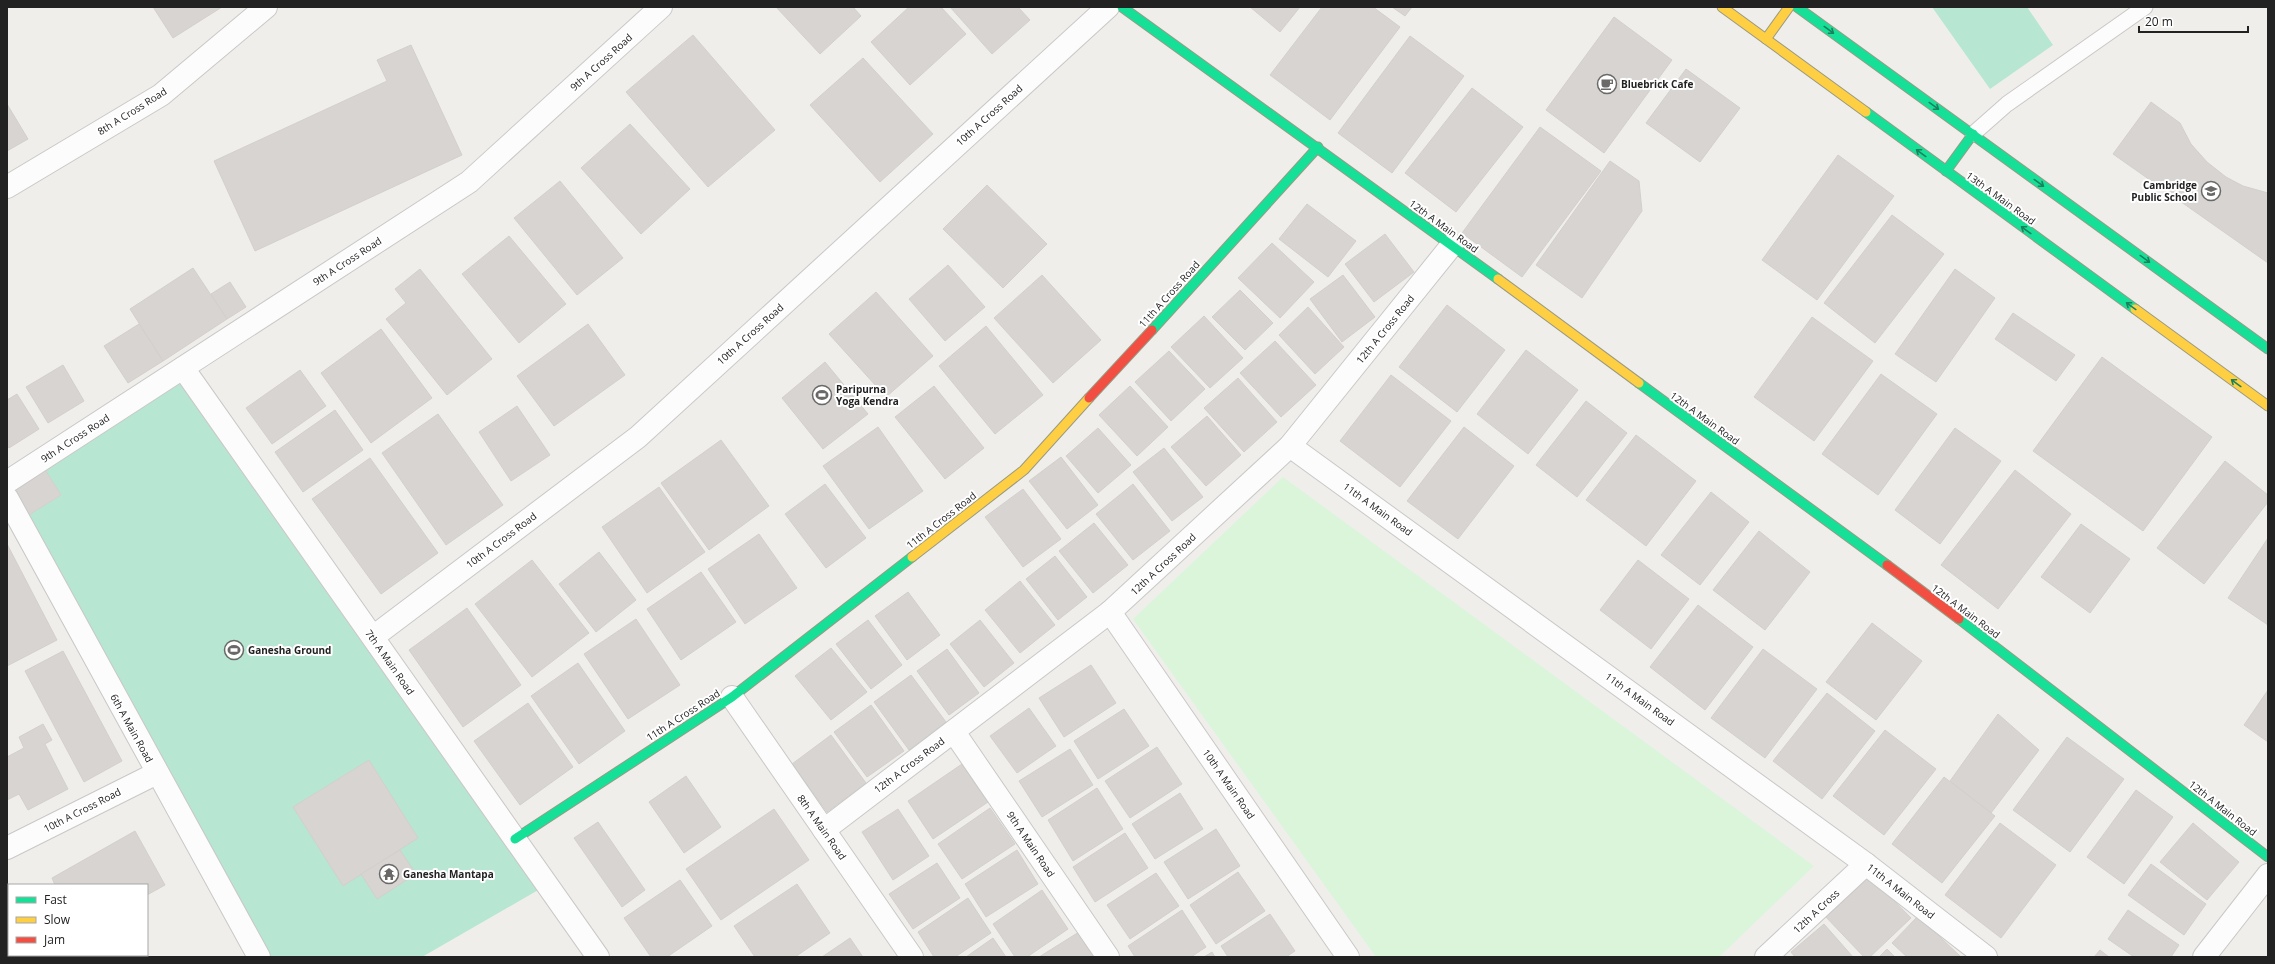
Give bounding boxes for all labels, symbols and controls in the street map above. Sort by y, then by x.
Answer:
scale bar [2139,8,2248,34]
text: 20 m [2145,13,2173,30]
one-way arrow [1823,26,1834,34]
street label: 9th A Cross Road [567,30,635,94]
cafe icon: Bluebrick Cafe [1596,73,1618,95]
place label: Bluebrick Cafe [1621,77,1693,91]
street label: 10th A Cross Road [953,81,1025,149]
street label: 8th A Cross Road [95,84,169,138]
one-way arrow [1929,102,1940,110]
one-way arrow [1916,149,1927,157]
street label: 13th A Main Road [1964,168,2038,228]
one-way arrow [2034,178,2045,187]
place label: Cambridge Public School [2131,178,2197,204]
school or university icon: Cambridge Public School [2200,180,2222,202]
street label: 12th A Main Road [1407,196,1481,256]
one-way arrow [2021,226,2032,234]
street label: 9th A Cross Road [310,234,384,288]
one-way arrow [2139,255,2150,263]
street label: 11th A Cross Road [1135,258,1203,330]
street label: 12th A Cross Road [1353,292,1417,366]
street label: 10th A Cross Road [714,300,786,368]
one-way arrow [2126,302,2137,310]
one-way arrow [2231,379,2242,387]
place label: Paripurna Yoga Kendra [836,382,899,408]
sports icon: Paripurna Yoga Kendra [811,384,833,406]
street label: 12th A Main Road [1668,388,1742,448]
street label: 9th A Cross Road [38,411,112,465]
street label: 11th A Main Road [1341,479,1415,539]
street label: 11th A Cross Road [903,488,979,552]
street label: 10th A Cross Road [463,509,539,571]
street label: 12th A Cross Road [1127,530,1199,598]
street label: 12th A Main Road [1929,581,2003,641]
street label: 7th A Main Road [362,627,418,697]
sports icon: Ganesha Ground [223,639,245,661]
place label: Ganesha Ground [248,643,331,657]
street label: 11th A Main Road [1603,669,1677,729]
street label: 11th A Cross Road [644,686,722,744]
street label: 6th A Main Road [107,691,157,765]
street label: 12th A Cross Road [871,734,947,796]
street label: 10th A Main Road [1200,746,1258,822]
street label: 12th A Main Road [2186,777,2260,839]
street label: 10th A Cross Road [41,784,123,836]
street label: 8th A Main Road [794,792,850,862]
street label: 9th A Main Road [1004,808,1058,880]
street label: 11th A Main Road [1864,860,1938,922]
temple icon: Ganesha Mantapa [378,863,400,885]
place label: Ganesha Mantapa [403,867,494,881]
legend [8,884,148,956]
street label: 12th A Cross [1790,886,1842,936]
text: Fast [44,891,67,908]
text: Slow [44,911,71,928]
text: Jam [43,931,65,948]

